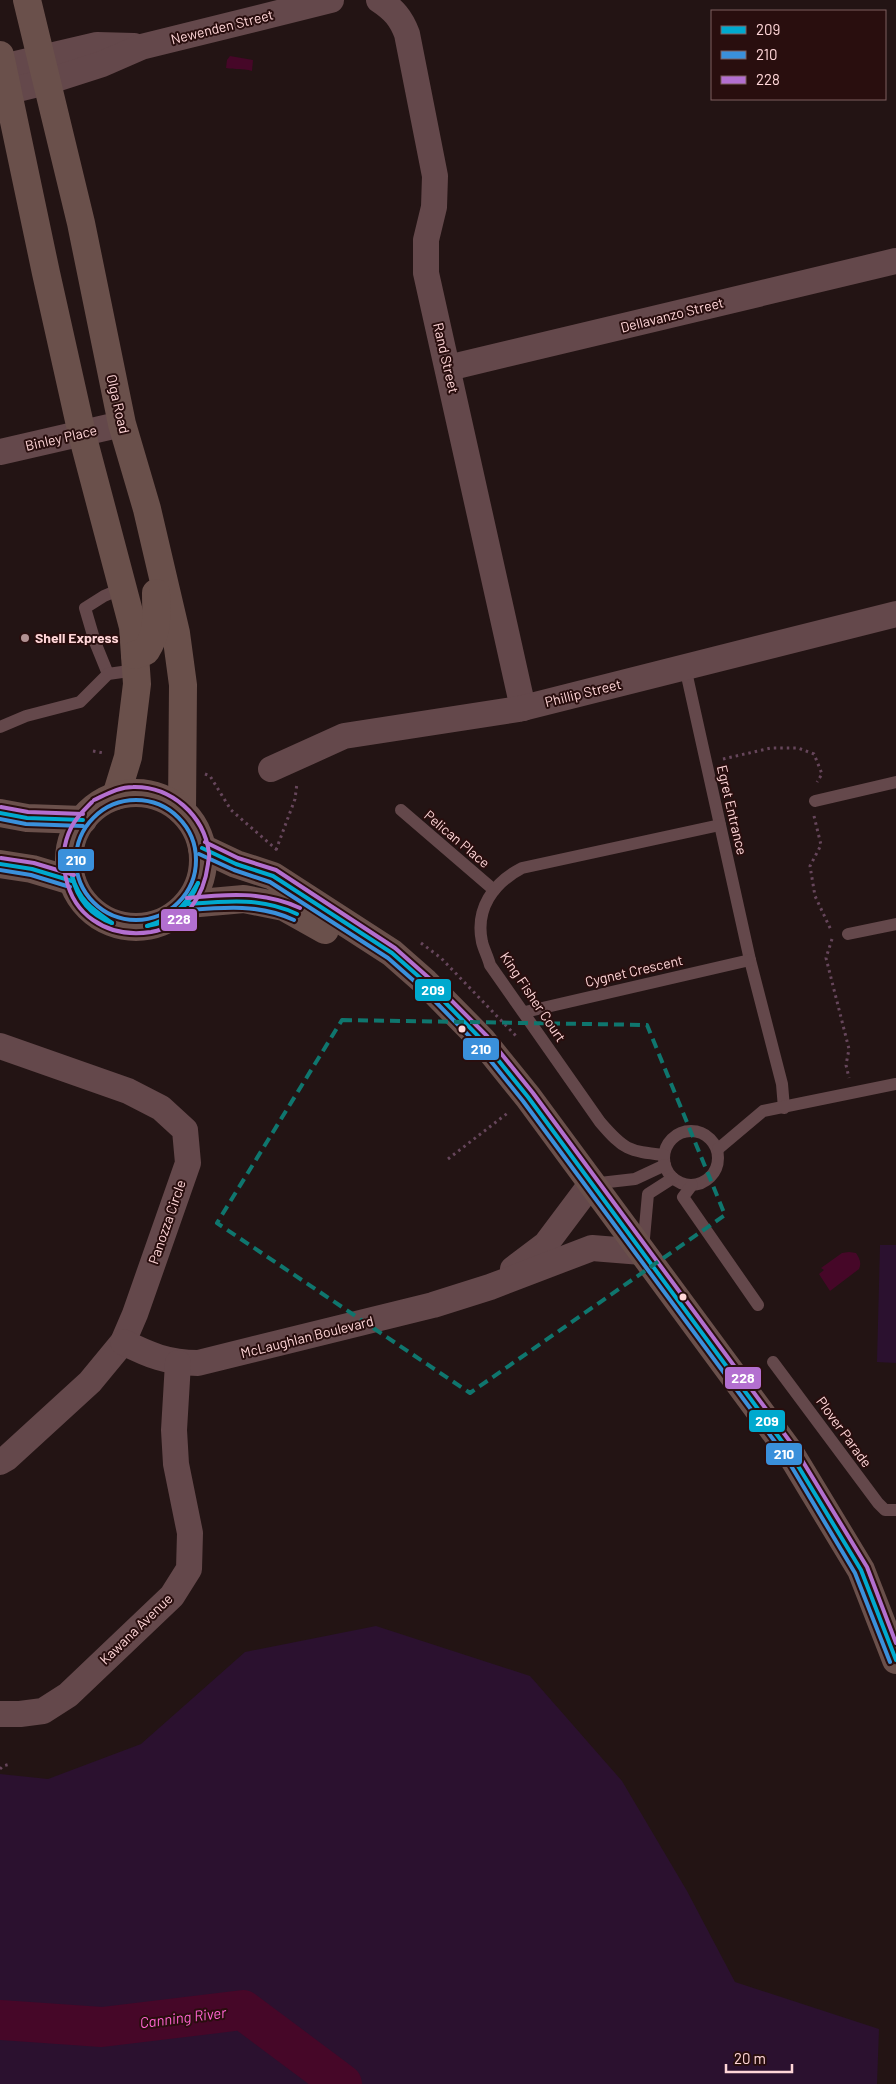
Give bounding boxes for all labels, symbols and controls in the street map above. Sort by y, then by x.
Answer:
street label: Newenden Street [169,6,275,47]
legend [711,10,886,100]
text: 209 [756,20,780,38]
text: 210 [756,45,778,63]
text: 228 [756,70,780,88]
street label: Dellavanzo Street [619,293,725,336]
street label: Rand Street [430,321,463,395]
street label: Olga Road [103,373,134,435]
street label: Binley Place [23,421,98,454]
place label: Shell Express [35,629,119,646]
marker: Shell Express [19,632,31,644]
street label: Phillip Street [543,675,623,710]
street label: Egret Entrance [714,763,751,856]
street label: Pelican Place [421,806,494,871]
line badge: 210 [57,848,95,872]
text: 210 [66,851,86,868]
line badge: 228 [160,908,198,932]
text: 228 [167,910,191,927]
street label: King Fisher Court [497,948,570,1045]
street label: Cygnet Crescent [583,951,684,990]
line badge: 209 [414,978,452,1002]
text: 209 [421,981,445,998]
unlabelled marker [457,1024,467,1034]
line badge: 210 [462,1037,500,1061]
text: 210 [471,1040,491,1057]
street label: Panozza Circle [144,1177,189,1266]
unlabelled marker [678,1292,688,1302]
street label: McLaughlan Boulevard [239,1312,375,1361]
line badge: 228 [724,1366,762,1390]
text: 228 [731,1369,755,1386]
street label: Plover Parade [813,1393,876,1470]
line badge: 209 [748,1409,786,1433]
text: 209 [755,1412,779,1429]
line badge: 210 [765,1442,803,1466]
text: 210 [774,1445,794,1462]
street label: Kawana Avenue [96,1590,176,1668]
water label: Canning River [139,2003,228,2031]
scale bar [726,2042,792,2074]
text: 20 m [734,2049,766,2067]

